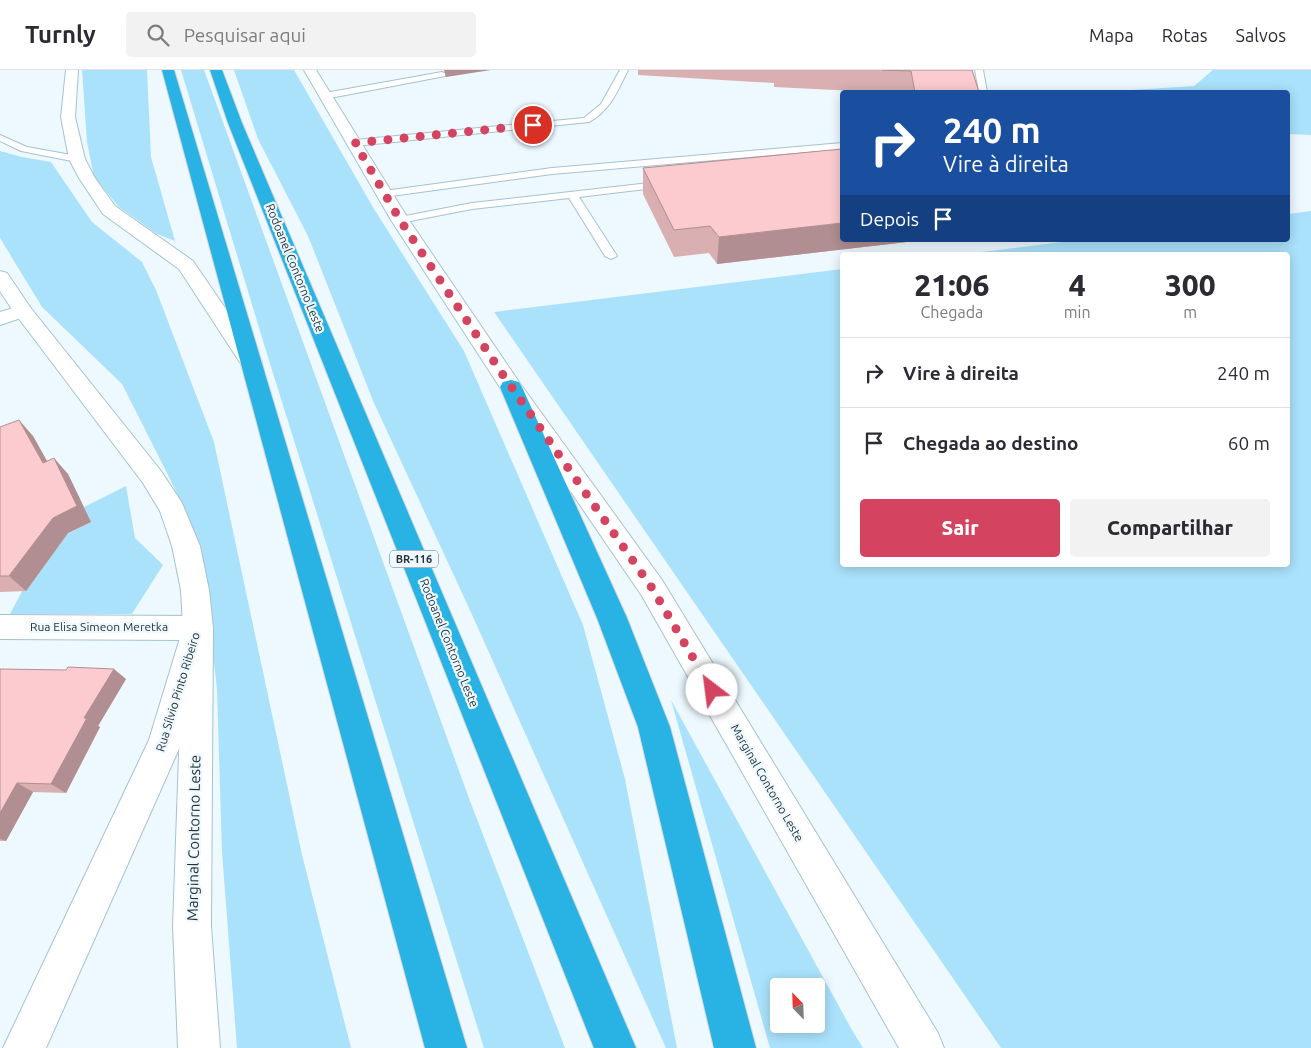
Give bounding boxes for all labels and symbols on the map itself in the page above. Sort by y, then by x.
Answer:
pin [512,104,554,146]
street label: Rodoanel Contorno Leste [264,202,327,334]
road number: BR-116 [390,550,438,568]
street label: Rodoanel Contorno Leste [418,577,481,709]
street label: Rua Elisa Simeon Meretka [30,620,168,633]
street label: Rua Sílvio Pinto Ribeiro [153,631,202,753]
position arrow [685,663,737,715]
street label: Marginal Contorno Leste [728,722,806,844]
street label: Marginal Contorno Leste [184,755,203,921]
north arrow [770,978,825,1032]

